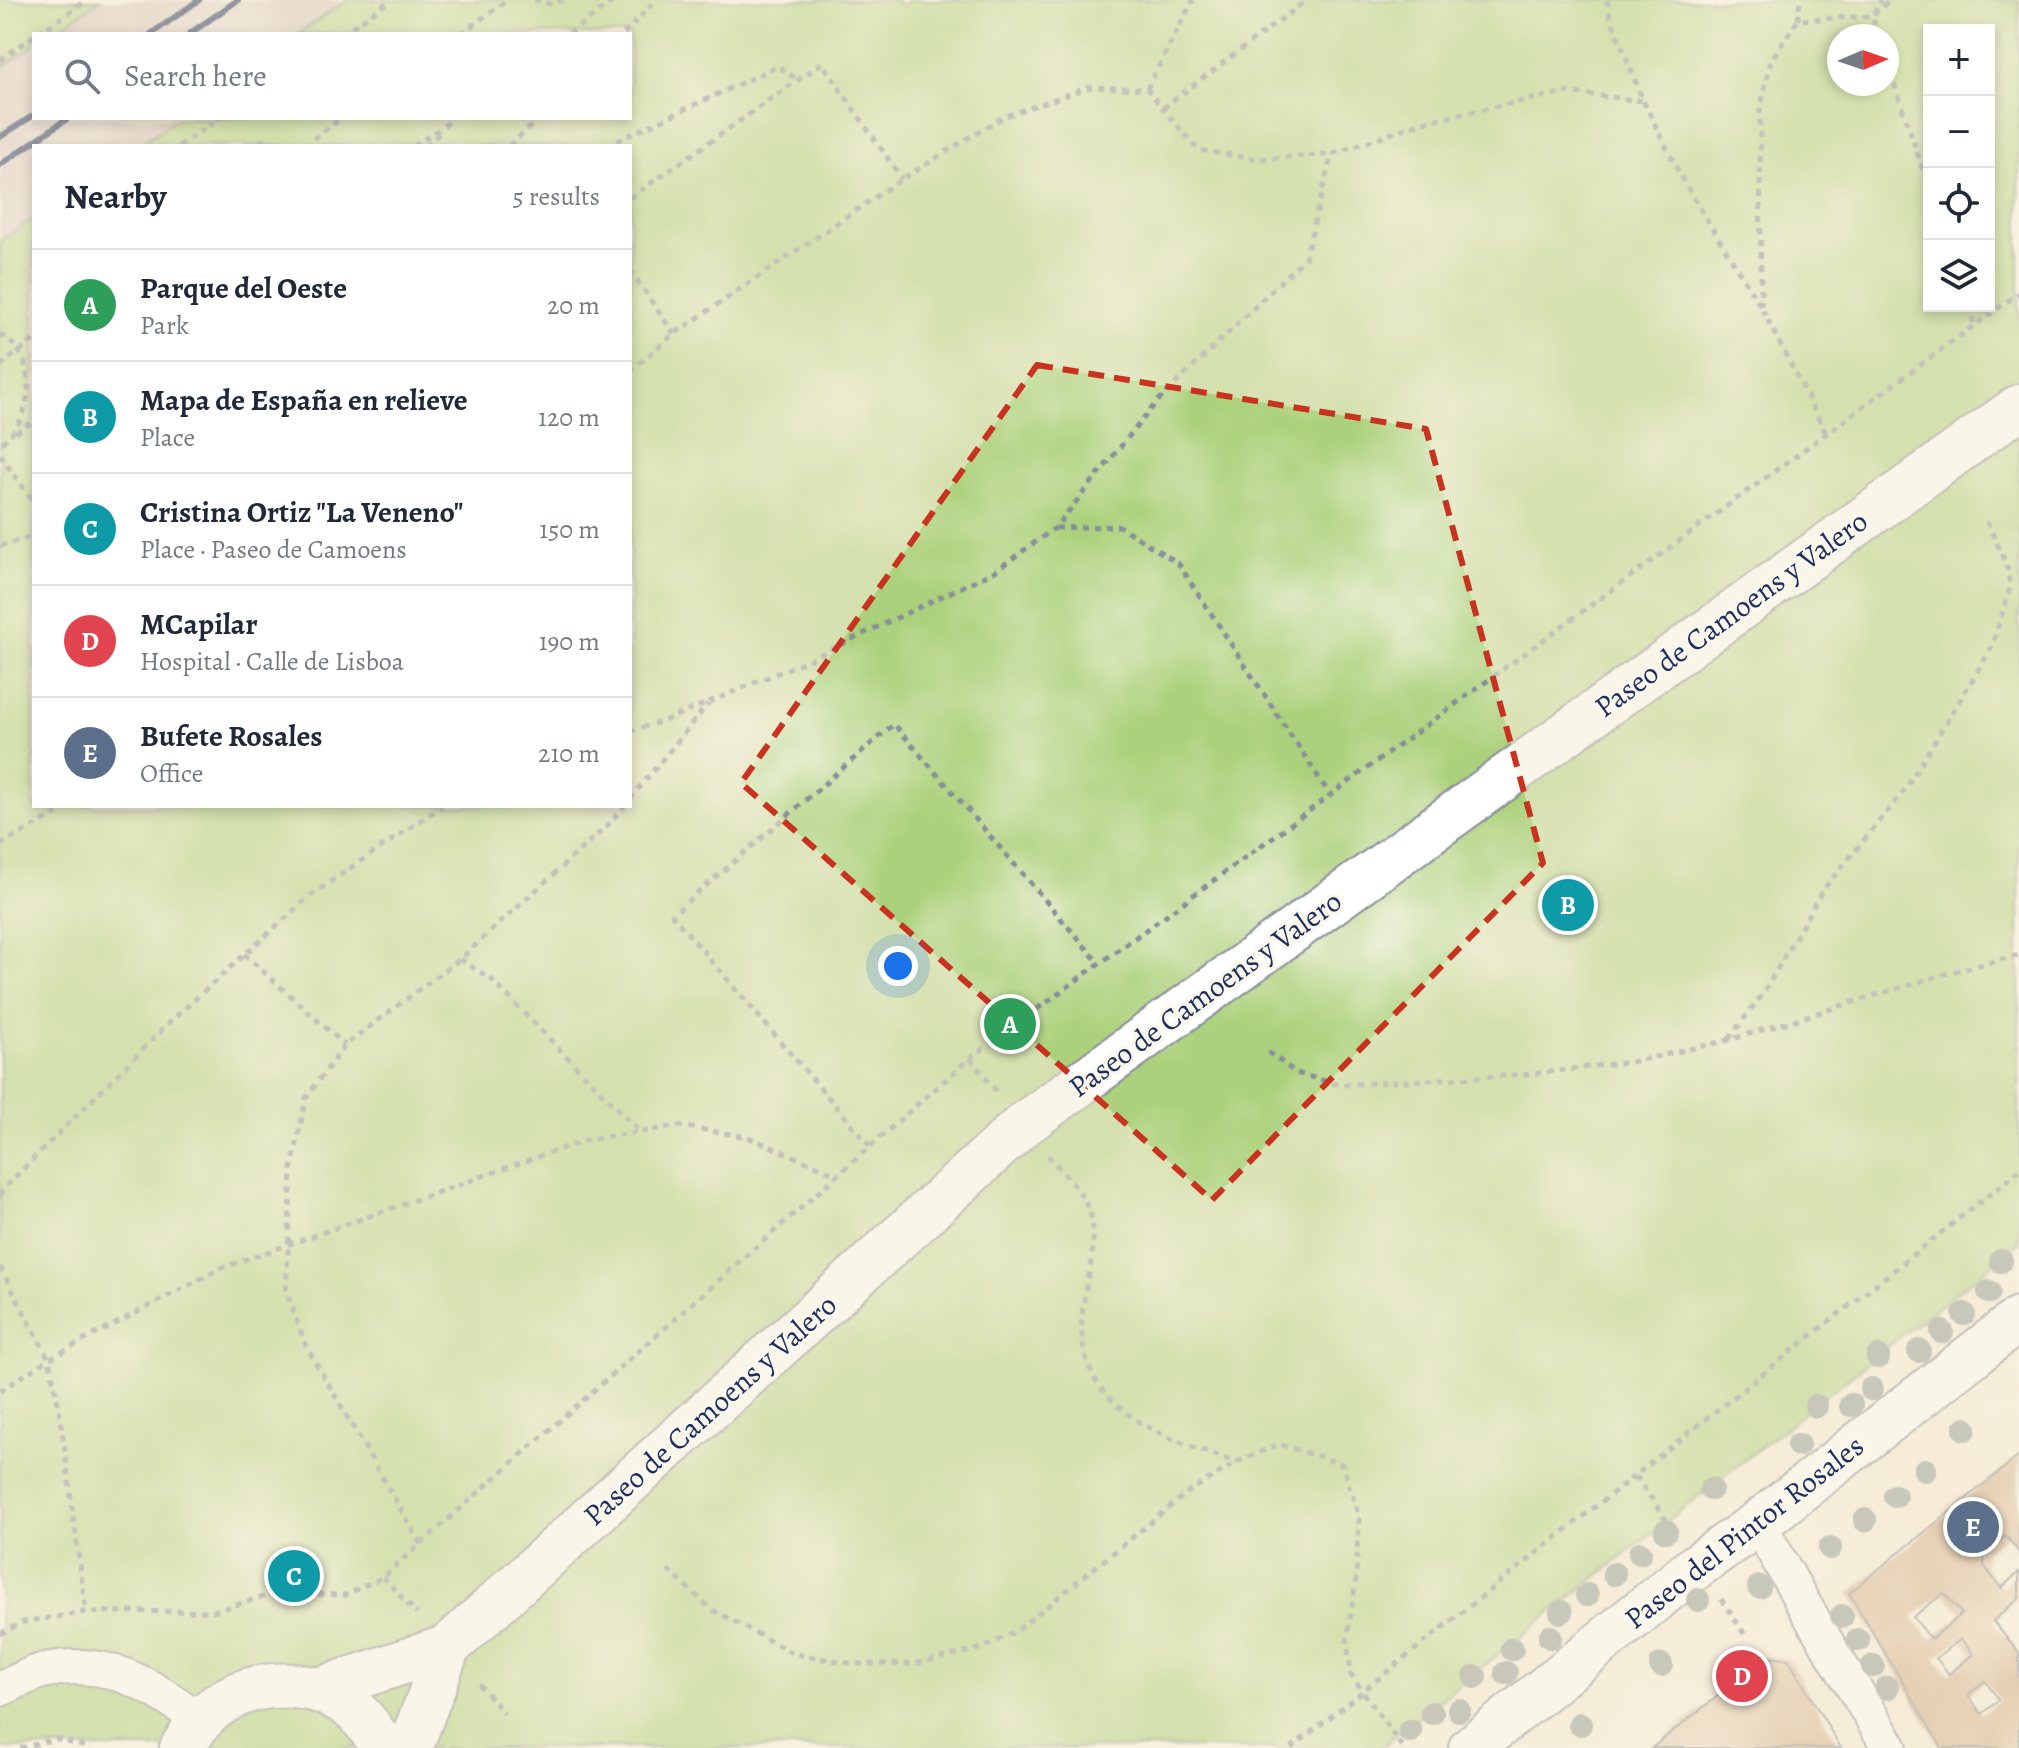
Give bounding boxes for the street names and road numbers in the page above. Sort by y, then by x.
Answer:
street label: Paseo de Camoens y Valero [1586,501,1876,727]
street label: Paseo de Camoens y Valero [1060,881,1350,1107]
street label: Paseo de Camoens y Valero [575,1285,845,1535]
street label: Paseo del Pintor Rosales [1616,1426,1872,1638]

